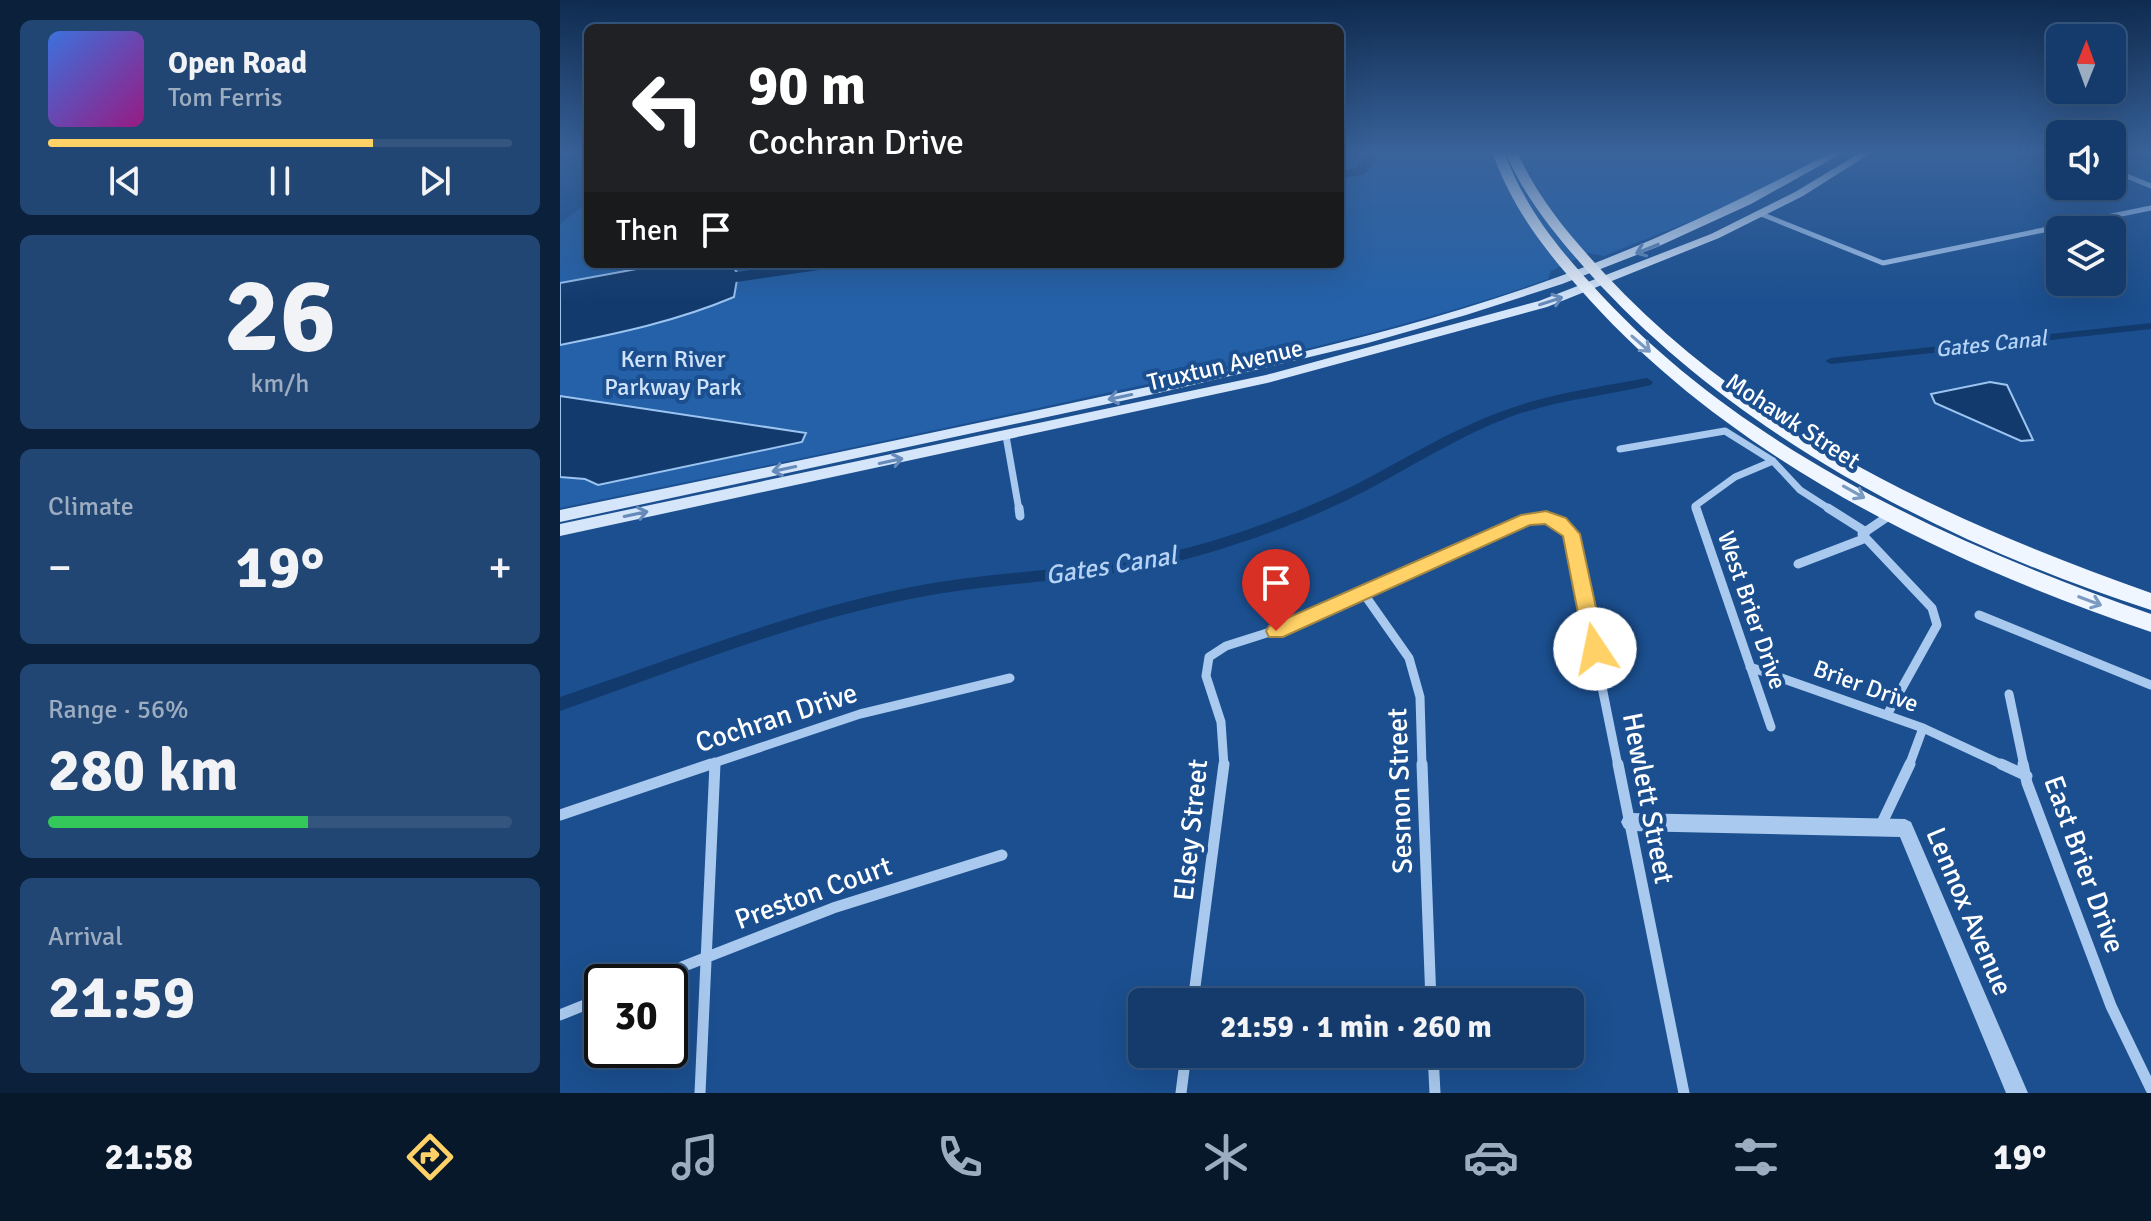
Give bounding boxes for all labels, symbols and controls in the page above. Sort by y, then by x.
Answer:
north arrow [2046,24,2126,104]
map controls [2046,24,2126,296]
text: Open Road [168,45,307,82]
text: 90 m [748,51,866,120]
icon: left [616,56,720,160]
text: Tom Ferris [168,82,282,114]
text: Cochran Drive [748,120,964,165]
button: sound [2046,120,2126,200]
icon: previous [103,159,147,203]
icon: pause [258,159,302,203]
icon: next [413,159,457,203]
icon: arrive [694,208,738,252]
text: Then [616,212,678,249]
button: layers [2046,216,2126,296]
one-way arrow [1635,243,1660,257]
text: 26 [224,252,336,380]
one-way arrow [1538,293,1564,308]
water label: Gates Canal [1934,324,2050,363]
street label: Truxtun Avenue [1144,333,1306,397]
one-way arrow [1630,335,1650,353]
park label: Kern River Parkway Park [604,344,742,402]
street label: Mohawk Street [1720,366,1866,476]
text: km/h [251,368,309,400]
one-way arrow [1108,391,1134,406]
one-way arrow [877,452,903,467]
one-way arrow [771,462,797,477]
one-way arrow [1842,484,1866,500]
text: Climate [48,491,134,523]
one-way arrow [623,506,649,521]
street label: West Brier Drive [1711,527,1793,693]
text: 19° [236,531,324,605]
water label: Gates Canal [1043,539,1181,592]
text: − [48,541,72,595]
text: + [488,541,512,595]
pin [1242,549,1310,631]
icon: arrive [1254,561,1298,605]
one-way arrow [2077,595,2102,609]
position arrow [1553,607,1637,691]
street label: Brier Drive [1809,653,1923,719]
street label: Cochran Drive [691,676,861,760]
text: Range · 56% [48,694,189,726]
street label: Sesnon Street [1380,707,1420,875]
street label: Hewlett Street [1615,710,1681,887]
text: 280 km [48,734,238,808]
street label: Elsey Street [1167,757,1215,903]
street label: East Brier Drive [2036,771,2132,958]
street label: Lennox Avenue [1918,822,2020,1000]
street label: Preston Court [730,849,897,937]
text: Arrival [48,921,123,953]
text: 21:59 [48,961,195,1035]
speed limit sign: 30 [584,964,688,1068]
text: 21:59 · 1 min · 260 m [1220,1009,1492,1046]
icon: directions [402,1129,458,1185]
icon: music [667,1129,723,1185]
icon: phone [932,1129,988,1185]
icon: climate [1198,1129,1254,1185]
icon: car [1463,1129,1519,1185]
icon: filters [1728,1129,1784,1185]
text: 21:58 [105,1135,193,1180]
text: 19° [1993,1135,2046,1180]

